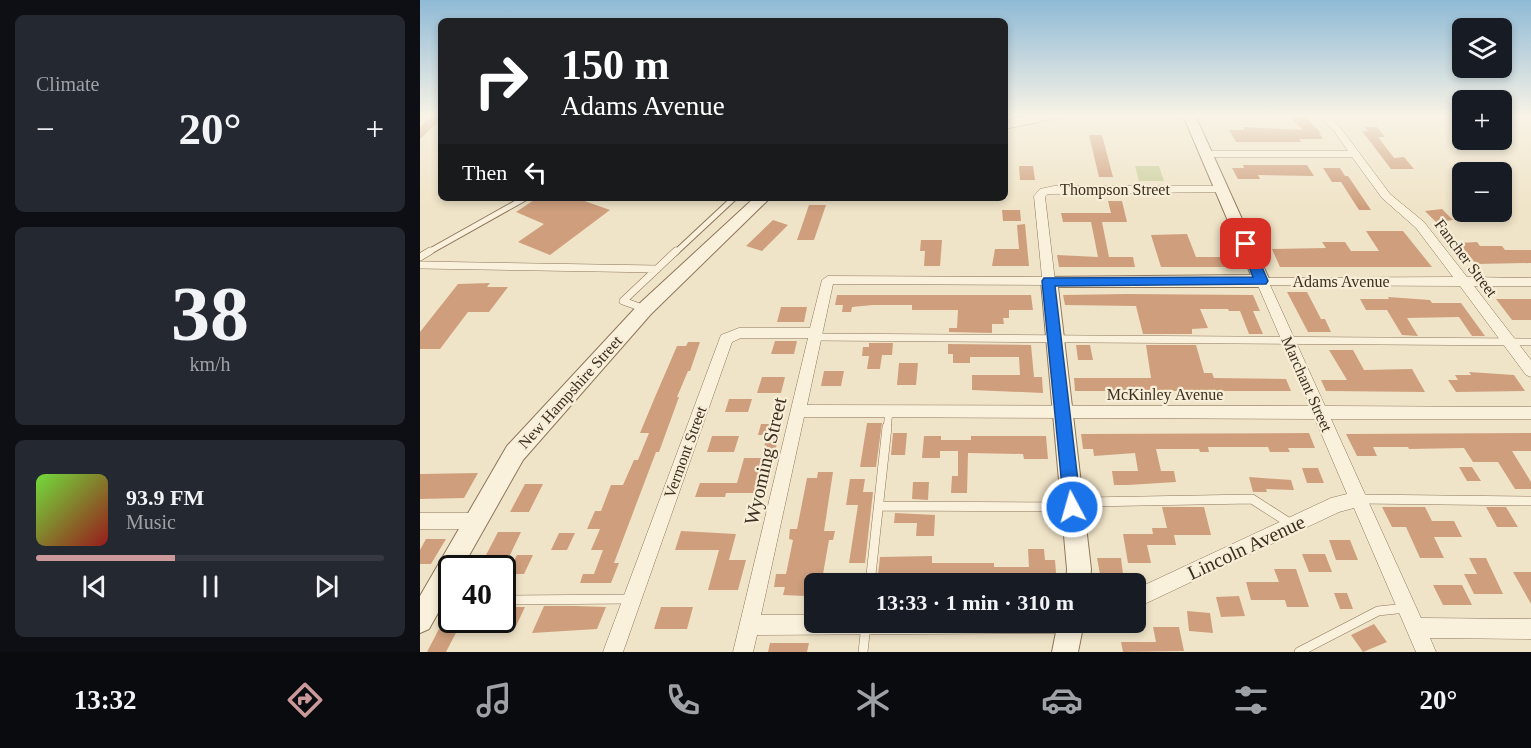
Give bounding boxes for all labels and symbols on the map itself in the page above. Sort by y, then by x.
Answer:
street label: Thompson Street [1060,181,1170,199]
street label: Fancher Street [1431,216,1501,301]
pin [1220,218,1271,269]
street label: Adams Avenue [1292,273,1390,290]
street label: New Hampshire Street [515,332,626,453]
street label: Marchant Street [1278,334,1336,435]
street label: McKinley Avenue [1107,386,1223,404]
street label: Wyoming Street [740,395,791,527]
street label: Vermont Street [661,403,710,500]
position arrow [1040,475,1104,539]
street label: Lincoln Avenue [1184,510,1308,584]
speed limit sign: 40 [438,555,516,633]

